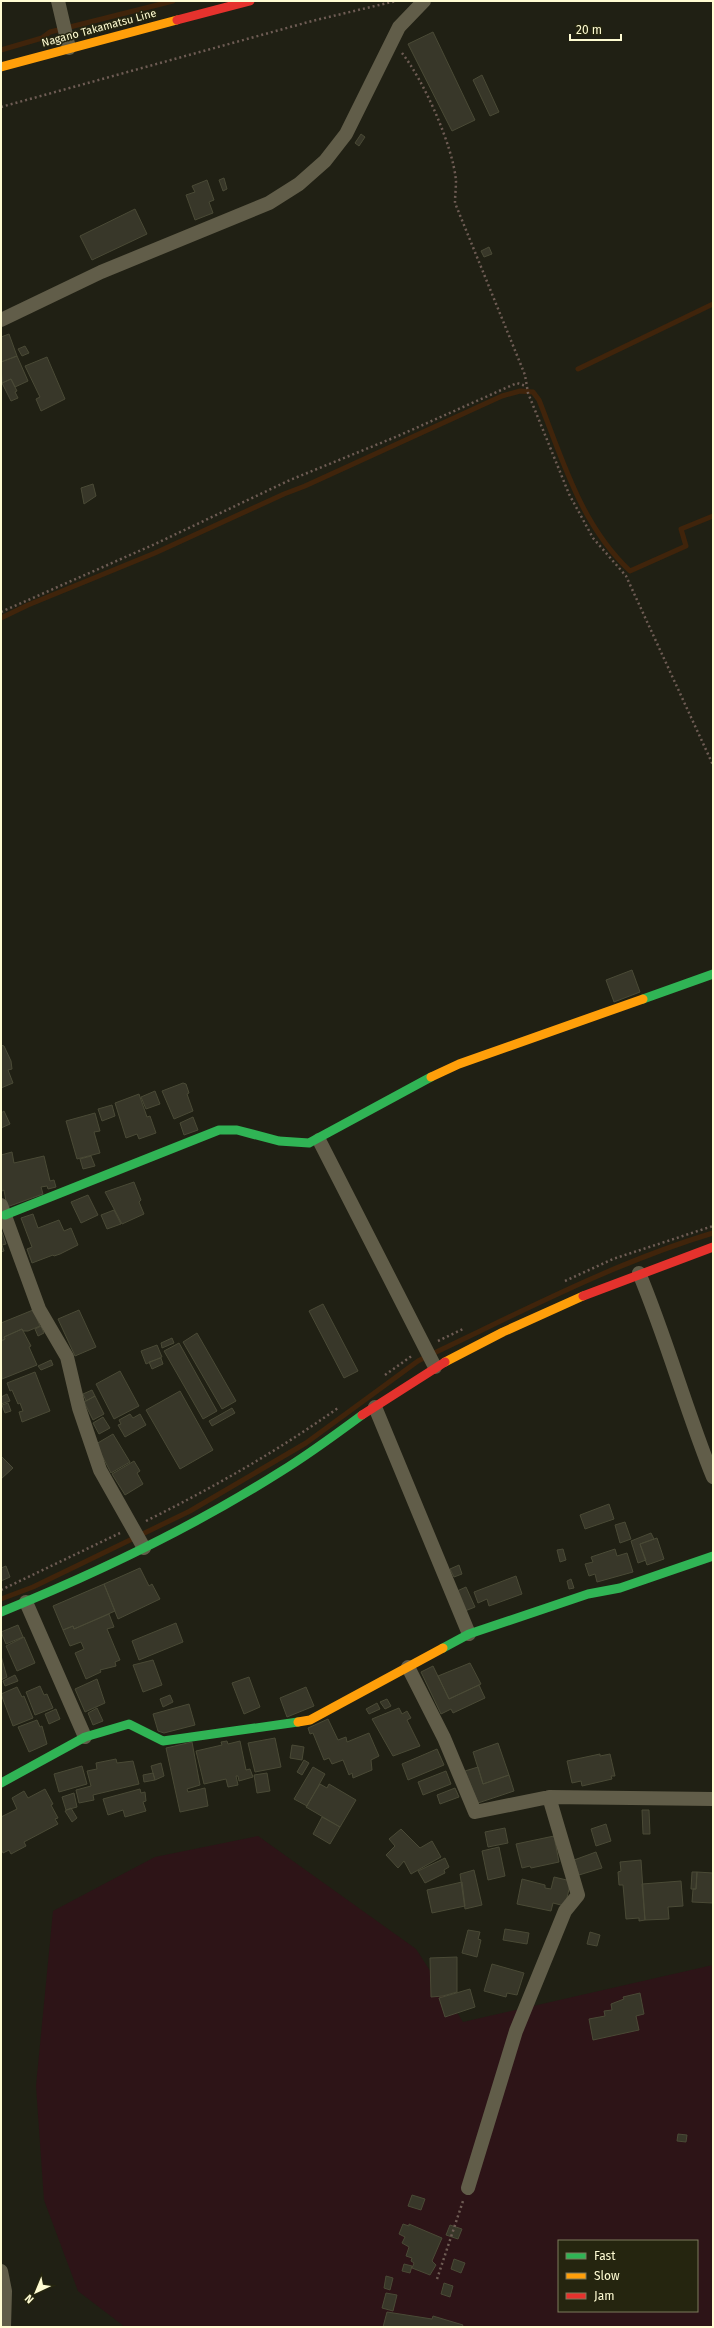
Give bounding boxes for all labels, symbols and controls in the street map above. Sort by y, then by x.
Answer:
street label: Nagano Takamatsu Line [40,6,158,50]
scale bar [570,16,621,42]
text: 20 m [576,23,602,37]
legend [558,2240,698,2312]
text: Fast [594,2249,616,2263]
text: Slow [594,2269,620,2283]
north arrow [16,2272,56,2312]
text: Jam [594,2289,614,2303]
text: N [22,2292,37,2306]

